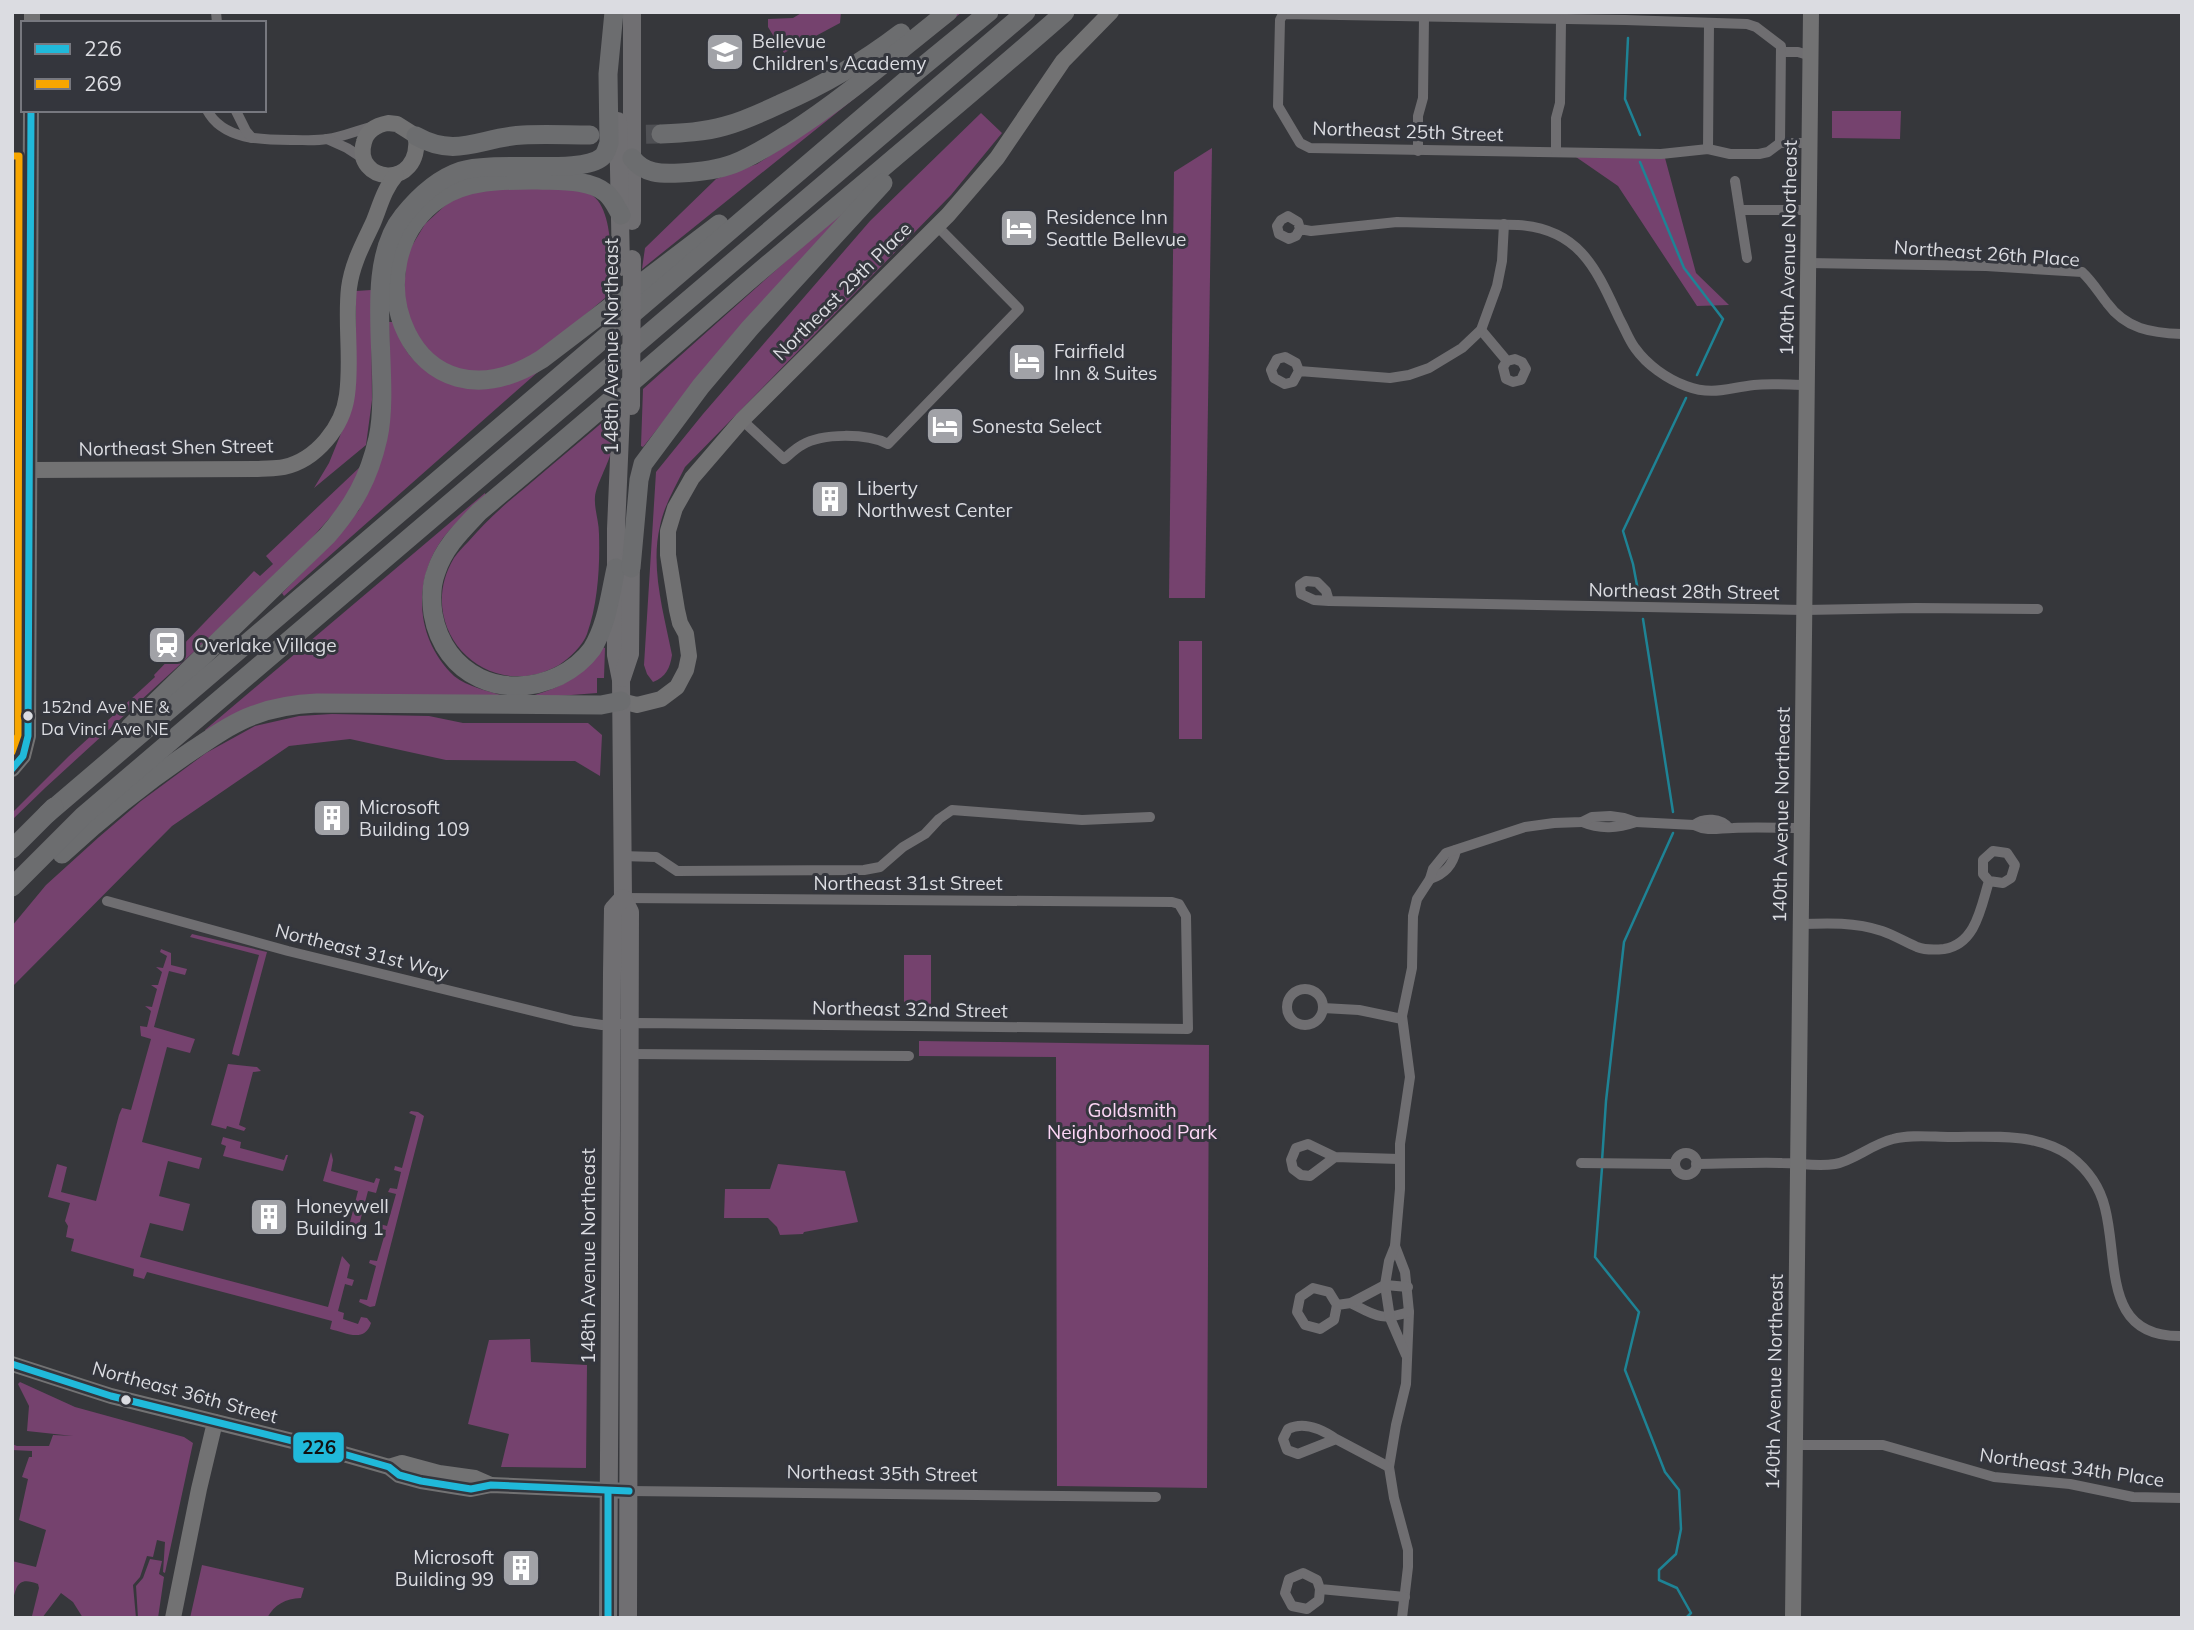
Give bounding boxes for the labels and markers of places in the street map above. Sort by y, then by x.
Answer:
place label: Bellevue Children's Academy [752,29,926,75]
school or university icon: Bellevue Children's Academy [704,31,746,73]
place label: Residence Inn Seattle Bellevue [1046,205,1186,251]
hotel icon: Residence Inn Seattle Bellevue [998,207,1040,249]
place label: Fairfield Inn & Suites [1054,339,1158,385]
hotel icon: Fairfield Inn & Suites [1006,341,1048,383]
hotel icon: Sonesta Select [924,405,966,447]
place label: Sonesta Select [972,414,1102,438]
place label: Liberty Northwest Center [857,476,1012,522]
building icon: Liberty Northwest Center [809,478,851,520]
station icon: Overlake Village [146,624,188,666]
place label: Overlake Village [194,633,337,657]
place label: 152nd Ave NE & Da Vinci Ave NE [41,696,170,739]
marker: 152nd Ave NE & Da Vinci Ave NE [21,709,35,723]
place label: Microsoft Building 109 [359,795,470,841]
building icon: Microsoft Building 109 [311,797,353,839]
place label: Honeywell Building 1 [296,1194,389,1240]
building icon: Honeywell Building 1 [248,1196,290,1238]
unlabelled marker [119,1393,133,1407]
place label: Microsoft Building 99 [395,1545,494,1591]
building icon: Microsoft Building 99 [500,1547,542,1589]

